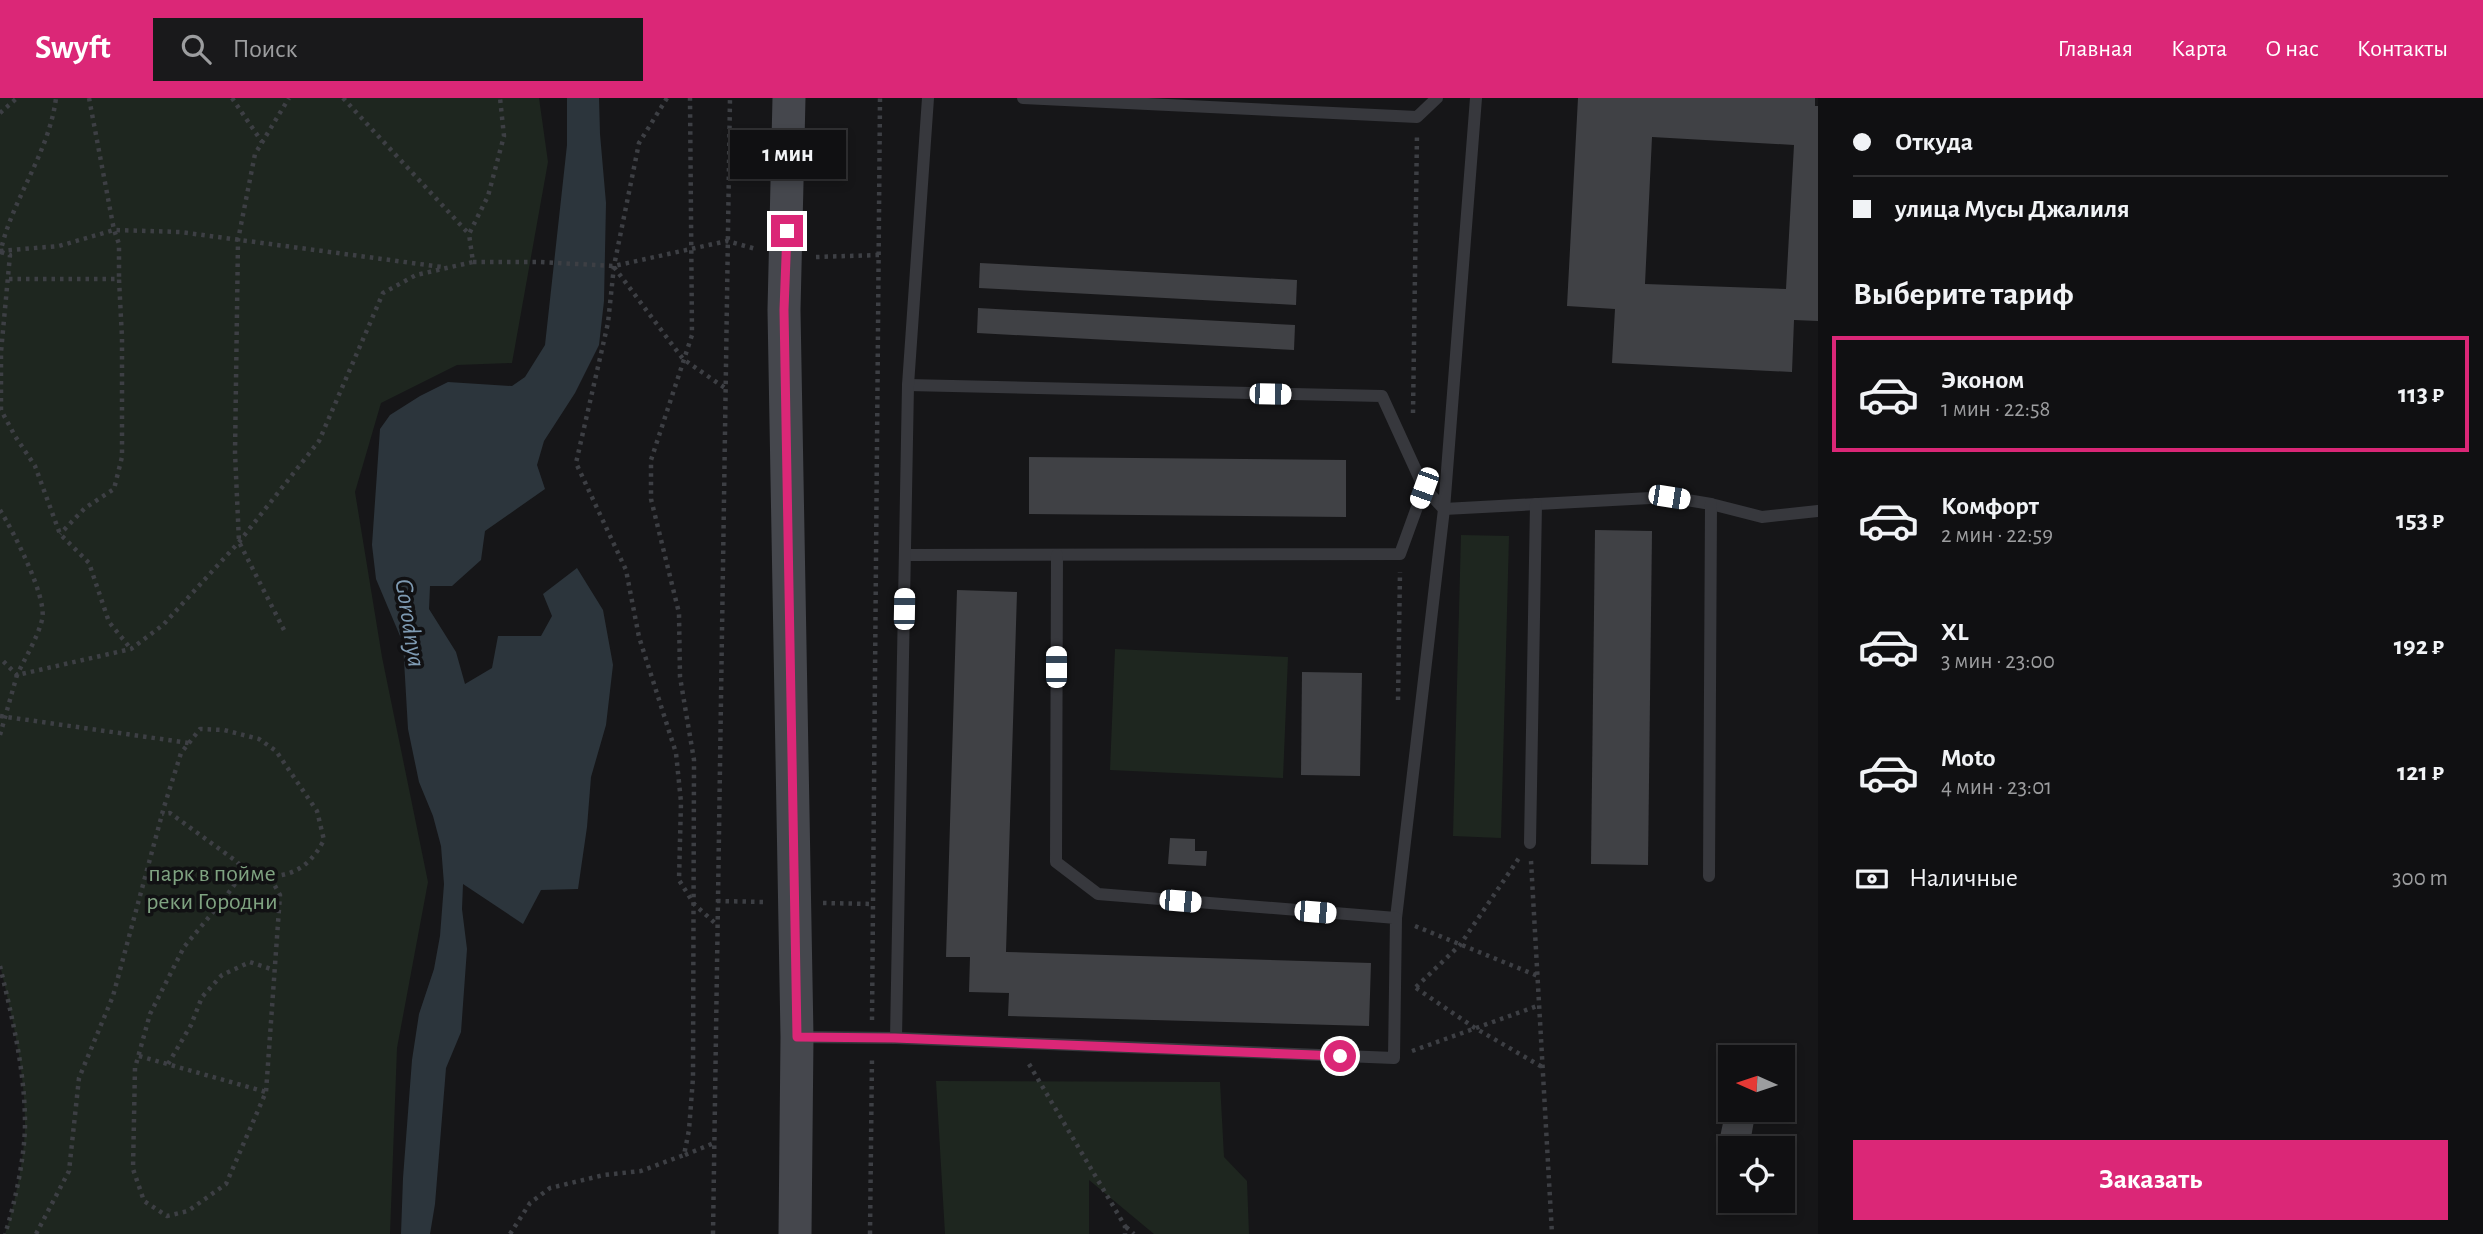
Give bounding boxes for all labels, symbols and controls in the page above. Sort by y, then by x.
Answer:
search box [153,18,643,81]
icon: search [177,30,215,68]
text: Swyft [35,32,111,65]
text: Поиск [233,36,298,62]
text: Главная [2058,37,2133,61]
text: Карта [2171,37,2227,61]
text: О нас [2265,37,2319,61]
text: Контакты [2357,37,2448,61]
text: Откуда [1895,129,1973,155]
callout: 1 мин [729,130,845,178]
text: 1 мин [762,143,814,166]
text: улица Мусы Джалиля [1895,196,2130,222]
route end [771,215,803,247]
text: Выберите тариф [1853,278,2074,310]
icon: car [1857,363,1920,426]
text: Эконом [1941,367,2024,393]
text: 113 ₽ [2398,381,2444,407]
car [1249,383,1292,405]
text: 1 мин · 22:58 [1941,398,2050,421]
car [1407,465,1442,511]
car [1647,483,1692,511]
icon: car [1857,489,1920,552]
text: Комфорт [1941,493,2039,519]
text: 153 ₽ [2396,507,2444,533]
text: 2 мин · 22:59 [1941,524,2053,547]
water label: Gorodnya [390,577,430,669]
car [894,588,915,630]
icon: car [1857,615,1920,678]
text: XL [1941,619,1968,645]
text: 192 ₽ [2394,633,2444,659]
car [1046,646,1067,688]
text: 3 мин · 23:00 [1941,650,2055,673]
icon: car [1857,741,1920,804]
text: Moto [1941,745,1996,771]
text: 121 ₽ [2397,759,2444,785]
text: 4 мин · 23:01 [1941,776,2052,799]
icon: cash [1853,860,1891,898]
park label: парк в пойме реки Городни [146,862,278,914]
text: Наличные [1909,865,2018,891]
text: 300 m [2392,867,2448,890]
car [1159,889,1202,913]
car [1294,900,1337,924]
route start [1324,1040,1356,1072]
north arrow [1718,1045,1796,1122]
map controls [1718,1045,1795,1213]
button: locate [1718,1136,1795,1213]
button: Заказать [1853,1140,2448,1220]

